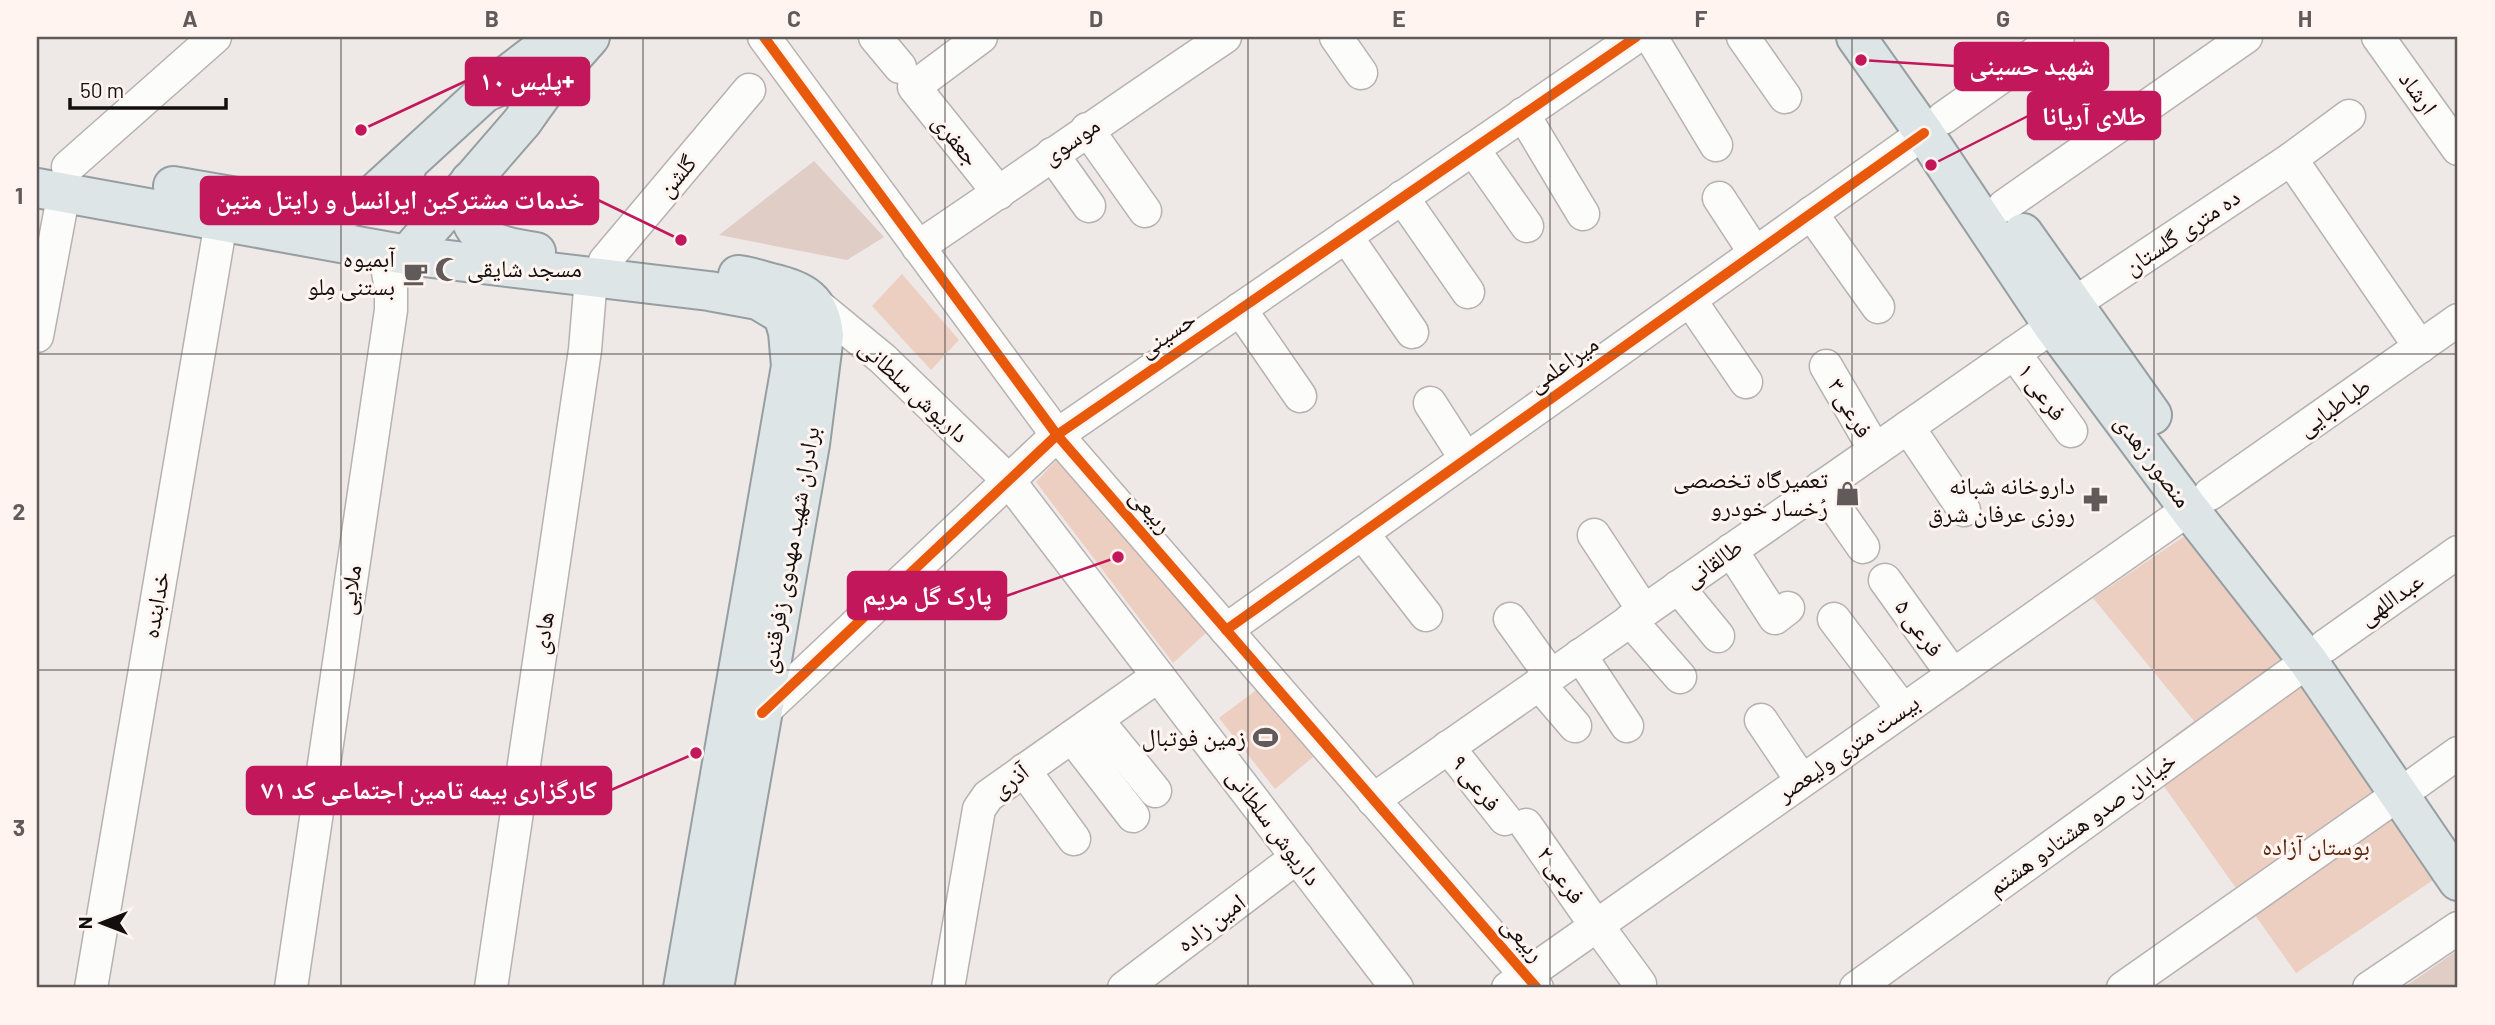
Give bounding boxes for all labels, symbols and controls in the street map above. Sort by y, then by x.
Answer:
text: A [182,4,198,32]
text: B [485,4,499,32]
text: C [787,4,801,32]
text: D [1089,4,1103,32]
text: E [1392,4,1406,32]
text: F [1695,4,1708,32]
text: G [1996,4,2010,32]
text: H [2298,4,2312,32]
callout: شهید حسینی [1955,43,2108,90]
text: شهید حسینی [1969,49,2095,82]
callout: پلیس ۱۰+ [466,58,589,105]
text: پلیس ۱۰+ [480,64,574,97]
street label: ارشاد [2394,65,2445,120]
scale bar [70,66,226,110]
text: 50 m [80,77,124,102]
callout: طلای آریانا [2028,92,2160,139]
text: طلای آریانا [2042,99,2146,132]
street label: جعفری [927,107,987,172]
street label: موسوی [1036,110,1105,171]
street label: گلشن [650,148,702,203]
callout: خدمات مشترکین ایرانسل و رایتل متین [201,177,598,224]
text: 1 [15,181,23,209]
street label: ده متری گلستان [2118,181,2245,281]
text: خدمات مشترکین ایرانسل و رایتل متین [215,183,585,216]
place label: آبمیوه بستنی مِلو [307,243,396,301]
place label: مسجد شایقی [467,253,582,283]
mosque icon: مسجد شایقی [433,255,461,283]
cafe icon: آبمیوه بستنی مِلو [401,259,429,287]
street label: حسینی [1132,303,1201,363]
street label: میراعلمی [1521,328,1604,398]
street label: داریوش سلطانی [853,332,976,449]
street label: فرعی ۱ [2012,357,2074,426]
street label: طباطبایی [2291,370,2376,442]
street label: فرعی ۳ [1822,372,1880,443]
street label: منصور زهدی [2109,408,2199,513]
street label: برادران شهید مهدوی زفرقندی [753,424,826,676]
place label: تعمیرگاه تخصصی رُخسار خودرو [1673,464,1828,521]
place label: داروخانه شبانه روزی عرفان شرق [1928,470,2075,528]
shop icon: تعمیرگاه تخصصی رُخسار خودرو [1834,480,1862,508]
street label: ربیعی [1124,481,1180,539]
pharmacy icon: داروخانه شبانه روزی عرفان شرق [2081,486,2109,514]
text: 2 [13,497,25,525]
street label: طالقانی [1677,531,1748,593]
street label: ملایی [331,563,367,617]
street label: عبداللهی [2352,565,2429,631]
street label: خدابنده [134,569,175,640]
callout: پارک گل مریم [848,572,1006,619]
text: پارک گل مریم [862,579,992,614]
street label: فرعی ۵ [1889,593,1951,662]
street label: هادی [524,609,560,656]
street label: بیست متری ولیعصر [1769,687,1925,808]
place label: زمین فوتبال [1141,722,1246,752]
sports icon: زمین فوتبال [1252,724,1280,752]
street label: خیابان صدو هشتادو هشتم [1981,745,2183,903]
street label: فرعی ۹ [1445,748,1508,817]
street label: آذری [984,756,1035,804]
street label: داریوش سلطانی [1221,762,1329,891]
callout: کارگزاری بیمه تامین اجتماعی کد ۷۱ [247,767,611,814]
text: کارگزاری بیمه تامین اجتماعی کد ۷۱ [261,773,598,806]
text: 3 [13,813,25,841]
park label: بوستان آزاده [2262,831,2370,861]
street label: فرعی ۲ [1531,840,1592,909]
street label: امین زاده [1170,886,1251,958]
north arrow [66,888,136,958]
street label: ربیعی [1496,909,1552,967]
text: N [73,917,96,929]

